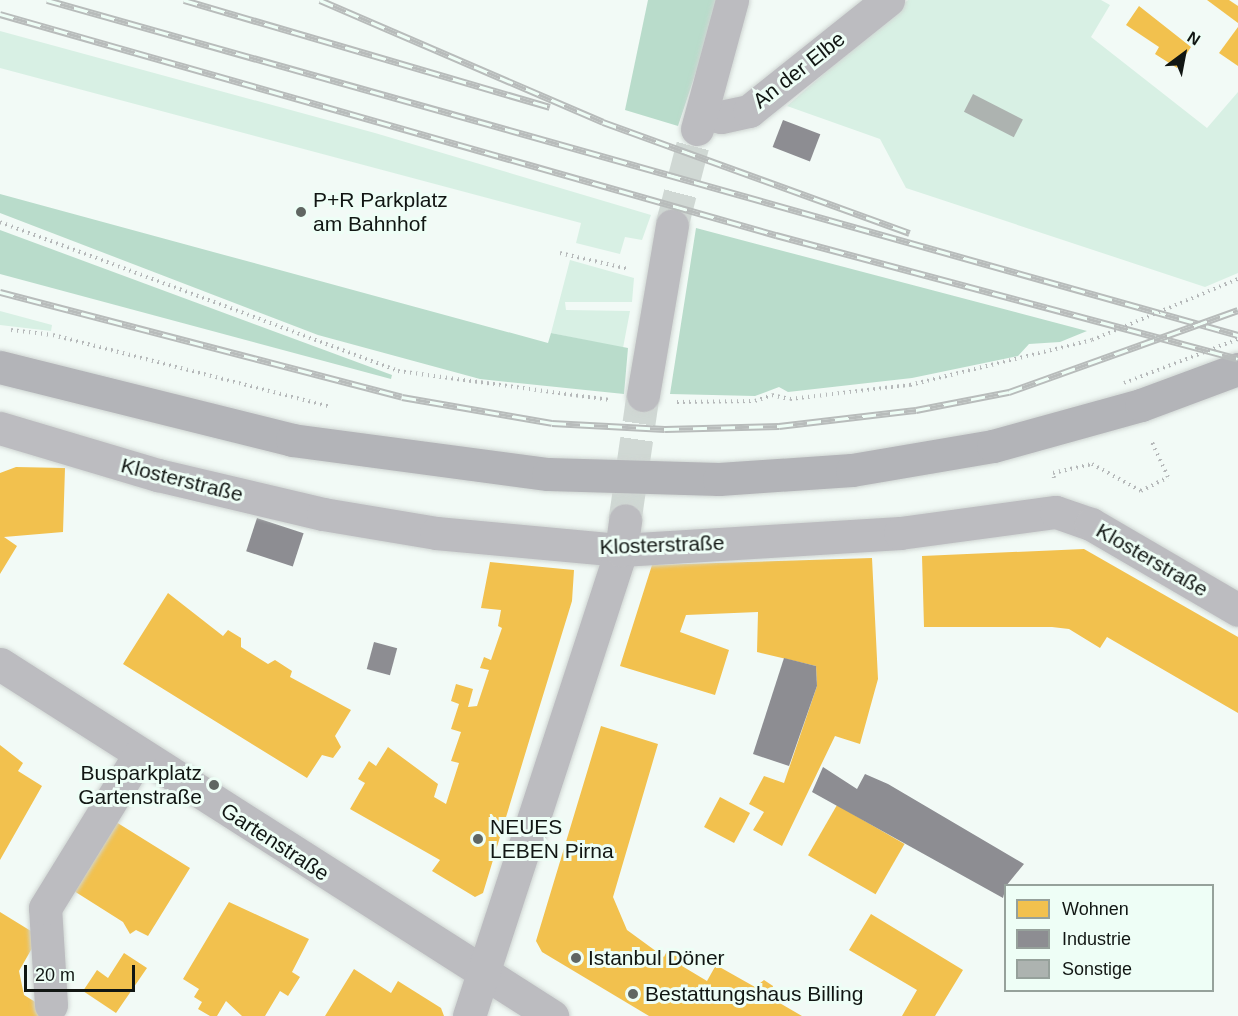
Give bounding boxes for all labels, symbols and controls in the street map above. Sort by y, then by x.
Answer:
north arrow [1154,24,1214,84]
street label: An der Elbe [748,26,850,114]
text: N [1184,28,1203,49]
place label: P+R Parkplatz am Bahnhof [313,187,448,237]
marker: P+R Parkplatz am Bahnhof [294,205,308,219]
street label: Klosterstraße [118,453,246,507]
street label: Klosterstraße [1092,518,1212,602]
street label: Klosterstraße [599,530,725,560]
place label: Busparkplatz Gartenstraße [78,760,202,810]
marker: Busparkplatz Gartenstraße [207,778,221,792]
street label: Gartenstraße [216,798,334,886]
place label: NEUES LEBEN Pirna [490,814,614,864]
marker: NEUES LEBEN Pirna [471,832,485,846]
legend [1004,884,1214,992]
text: Wohnen [1062,899,1129,919]
text: Industrie [1062,929,1131,949]
place label: Istanbul Döner [588,945,725,971]
marker: Istanbul Döner [569,951,583,965]
scale bar [27,953,138,991]
text: Sonstige [1062,959,1132,979]
text: 20 m [35,965,75,985]
place label: Bestattungshaus Billing [645,981,863,1007]
marker: Bestattungshaus Billing [626,987,640,1001]

